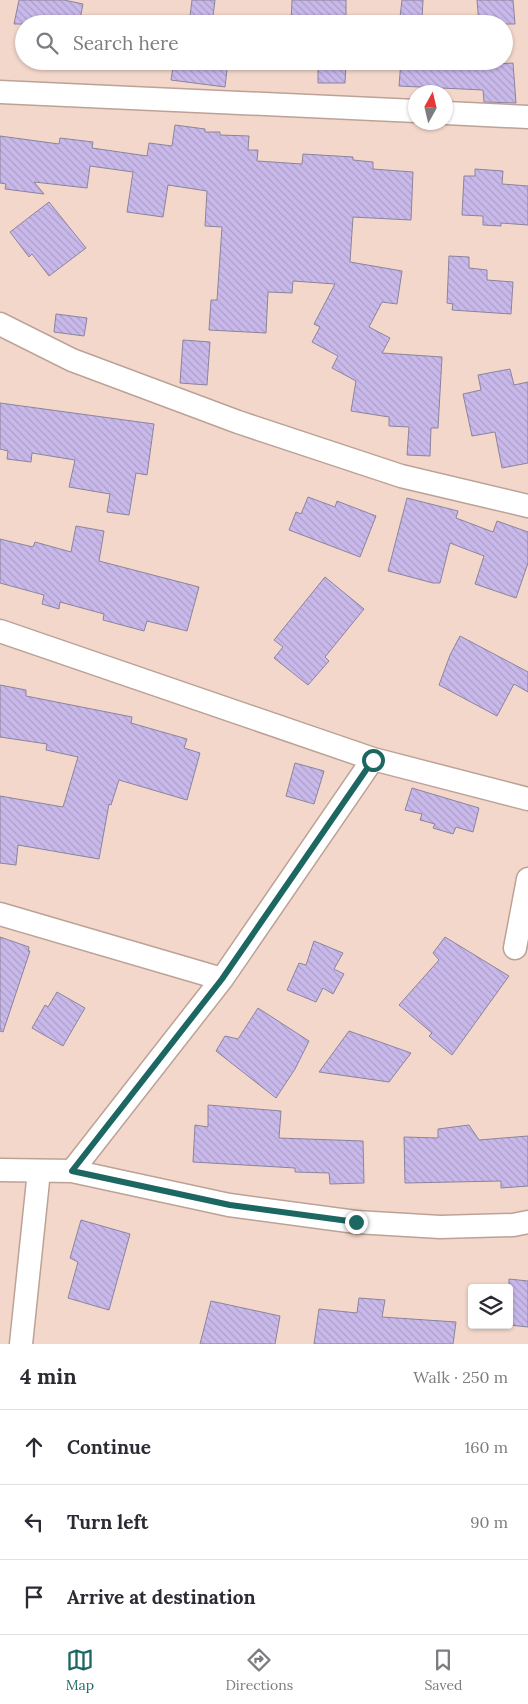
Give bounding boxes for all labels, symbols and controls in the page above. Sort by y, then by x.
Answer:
search box [15,15,513,70]
icon: search [33,29,61,57]
text: Search here [73,31,179,55]
north arrow [408,85,453,130]
route start [362,749,385,772]
route end [345,1211,368,1234]
map controls [468,1284,513,1329]
button: layers [468,1284,513,1329]
text: 4 min [20,1363,77,1390]
text: Walk · 250 m [413,1367,508,1387]
icon: ahead [20,1433,48,1461]
text: Continue [67,1435,151,1459]
text: 160 m [464,1437,508,1457]
icon: left [20,1508,48,1536]
text: Turn left [67,1510,148,1534]
text: 90 m [470,1512,508,1532]
icon: arrive [20,1583,48,1611]
text: Arrive at destination [67,1585,256,1609]
tab: Map [66,1646,94,1694]
tab: Directions [225,1646,293,1694]
tab: Saved [424,1646,462,1694]

